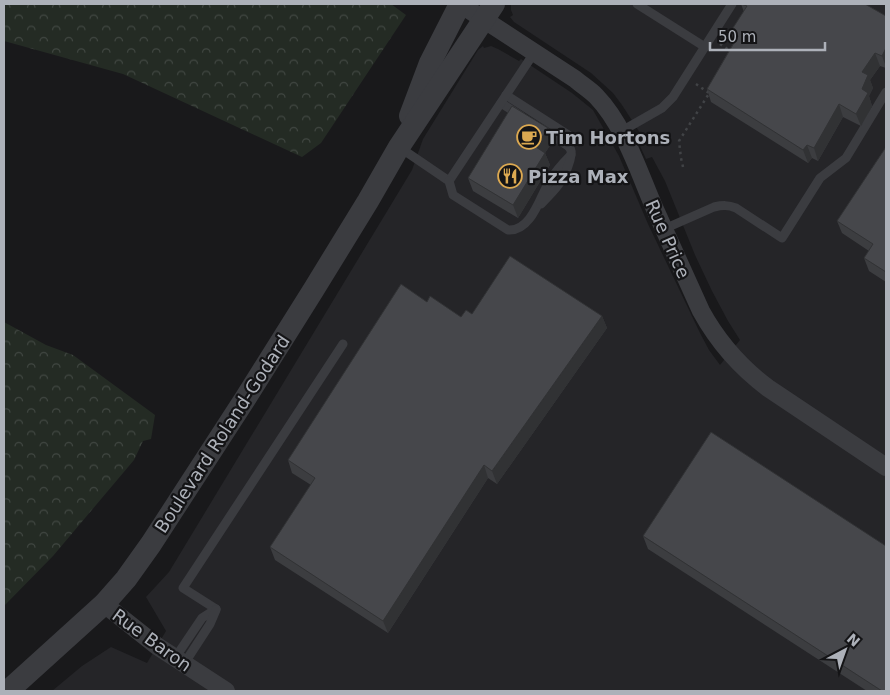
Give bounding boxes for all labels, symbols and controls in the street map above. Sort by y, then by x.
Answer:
scale bar [710,20,825,52]
text: 50 m [718,28,756,46]
cafe icon: Tim Hortons [516,124,542,150]
place label: Tim Hortons [546,127,670,148]
restaurant icon: Pizza Max [497,163,523,189]
place label: Pizza Max [528,166,629,187]
street label: Rue Price [641,196,695,282]
street label: Boulevard Roland-Godard [150,331,294,537]
street label: Rue Baron [108,604,196,676]
north arrow [820,625,870,675]
text: N [844,630,863,650]

